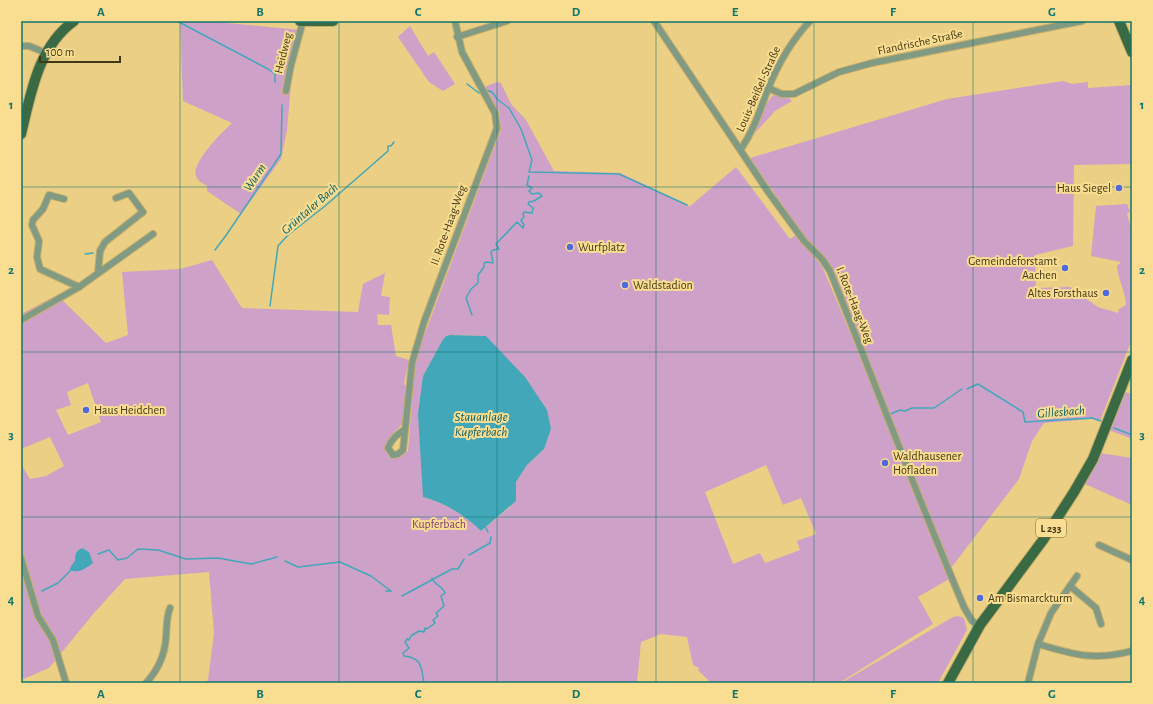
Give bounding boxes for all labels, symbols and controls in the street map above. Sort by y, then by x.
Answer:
text: A [97,6,105,19]
text: B [256,6,264,19]
text: C [415,6,422,19]
text: D [572,6,581,19]
text: E [732,6,739,19]
text: F [890,6,897,19]
text: G [1048,6,1056,19]
street label: Flandrische Straße [876,27,964,57]
street label: Heidweg [272,31,294,75]
scale bar [40,38,120,64]
street label: Louis-Beißel-Straße [734,44,782,134]
text: 100 m [46,46,74,58]
text: 1 [9,99,13,112]
text: 1 [1140,99,1144,112]
water label: Wurm [241,162,269,194]
water label: Grüntaler Bach [279,181,341,237]
place label: Haus Siegel [1057,182,1111,194]
street label: II. Rote-Haag-Weg [428,183,468,267]
marker: Haus Siegel [1114,183,1124,193]
place label: Wurfplatz [578,241,625,253]
marker: Wurfplatz [565,242,575,252]
place label: Gemeindeforstamt Aachen [968,255,1057,281]
marker: Gemeindeforstamt Aachen [1060,263,1070,273]
text: 2 [8,264,14,277]
text: 2 [1139,264,1145,277]
street label: I. Rote-Haag-Weg [834,265,876,345]
place label: Waldstadion [633,279,693,291]
marker: Waldstadion [620,280,630,290]
place label: Altes Forsthaus [1027,287,1098,299]
marker: Altes Forsthaus [1101,288,1111,298]
place label: Haus Heidchen [94,404,165,416]
water label: Gillesbach [1037,404,1085,421]
marker: Haus Heidchen [81,405,91,415]
water label: Stauanlage Kupferbach [454,411,508,439]
text: 3 [8,429,14,442]
text: 3 [1139,429,1145,442]
place label: Waldhausener Hofladen [893,450,961,476]
marker: Waldhausener Hofladen [880,458,890,468]
park label: Kupferbach [412,518,466,530]
road number: L 233 [1036,519,1066,537]
place label: Am Bismarckturm [988,592,1072,604]
marker: Am Bismarckturm [975,593,985,603]
text: 4 [8,594,15,607]
text: 4 [1139,594,1146,607]
text: A [97,688,105,701]
text: B [256,688,264,701]
text: C [415,688,422,701]
text: D [572,688,581,701]
text: E [732,688,739,701]
text: F [890,688,897,701]
text: G [1048,688,1056,701]

